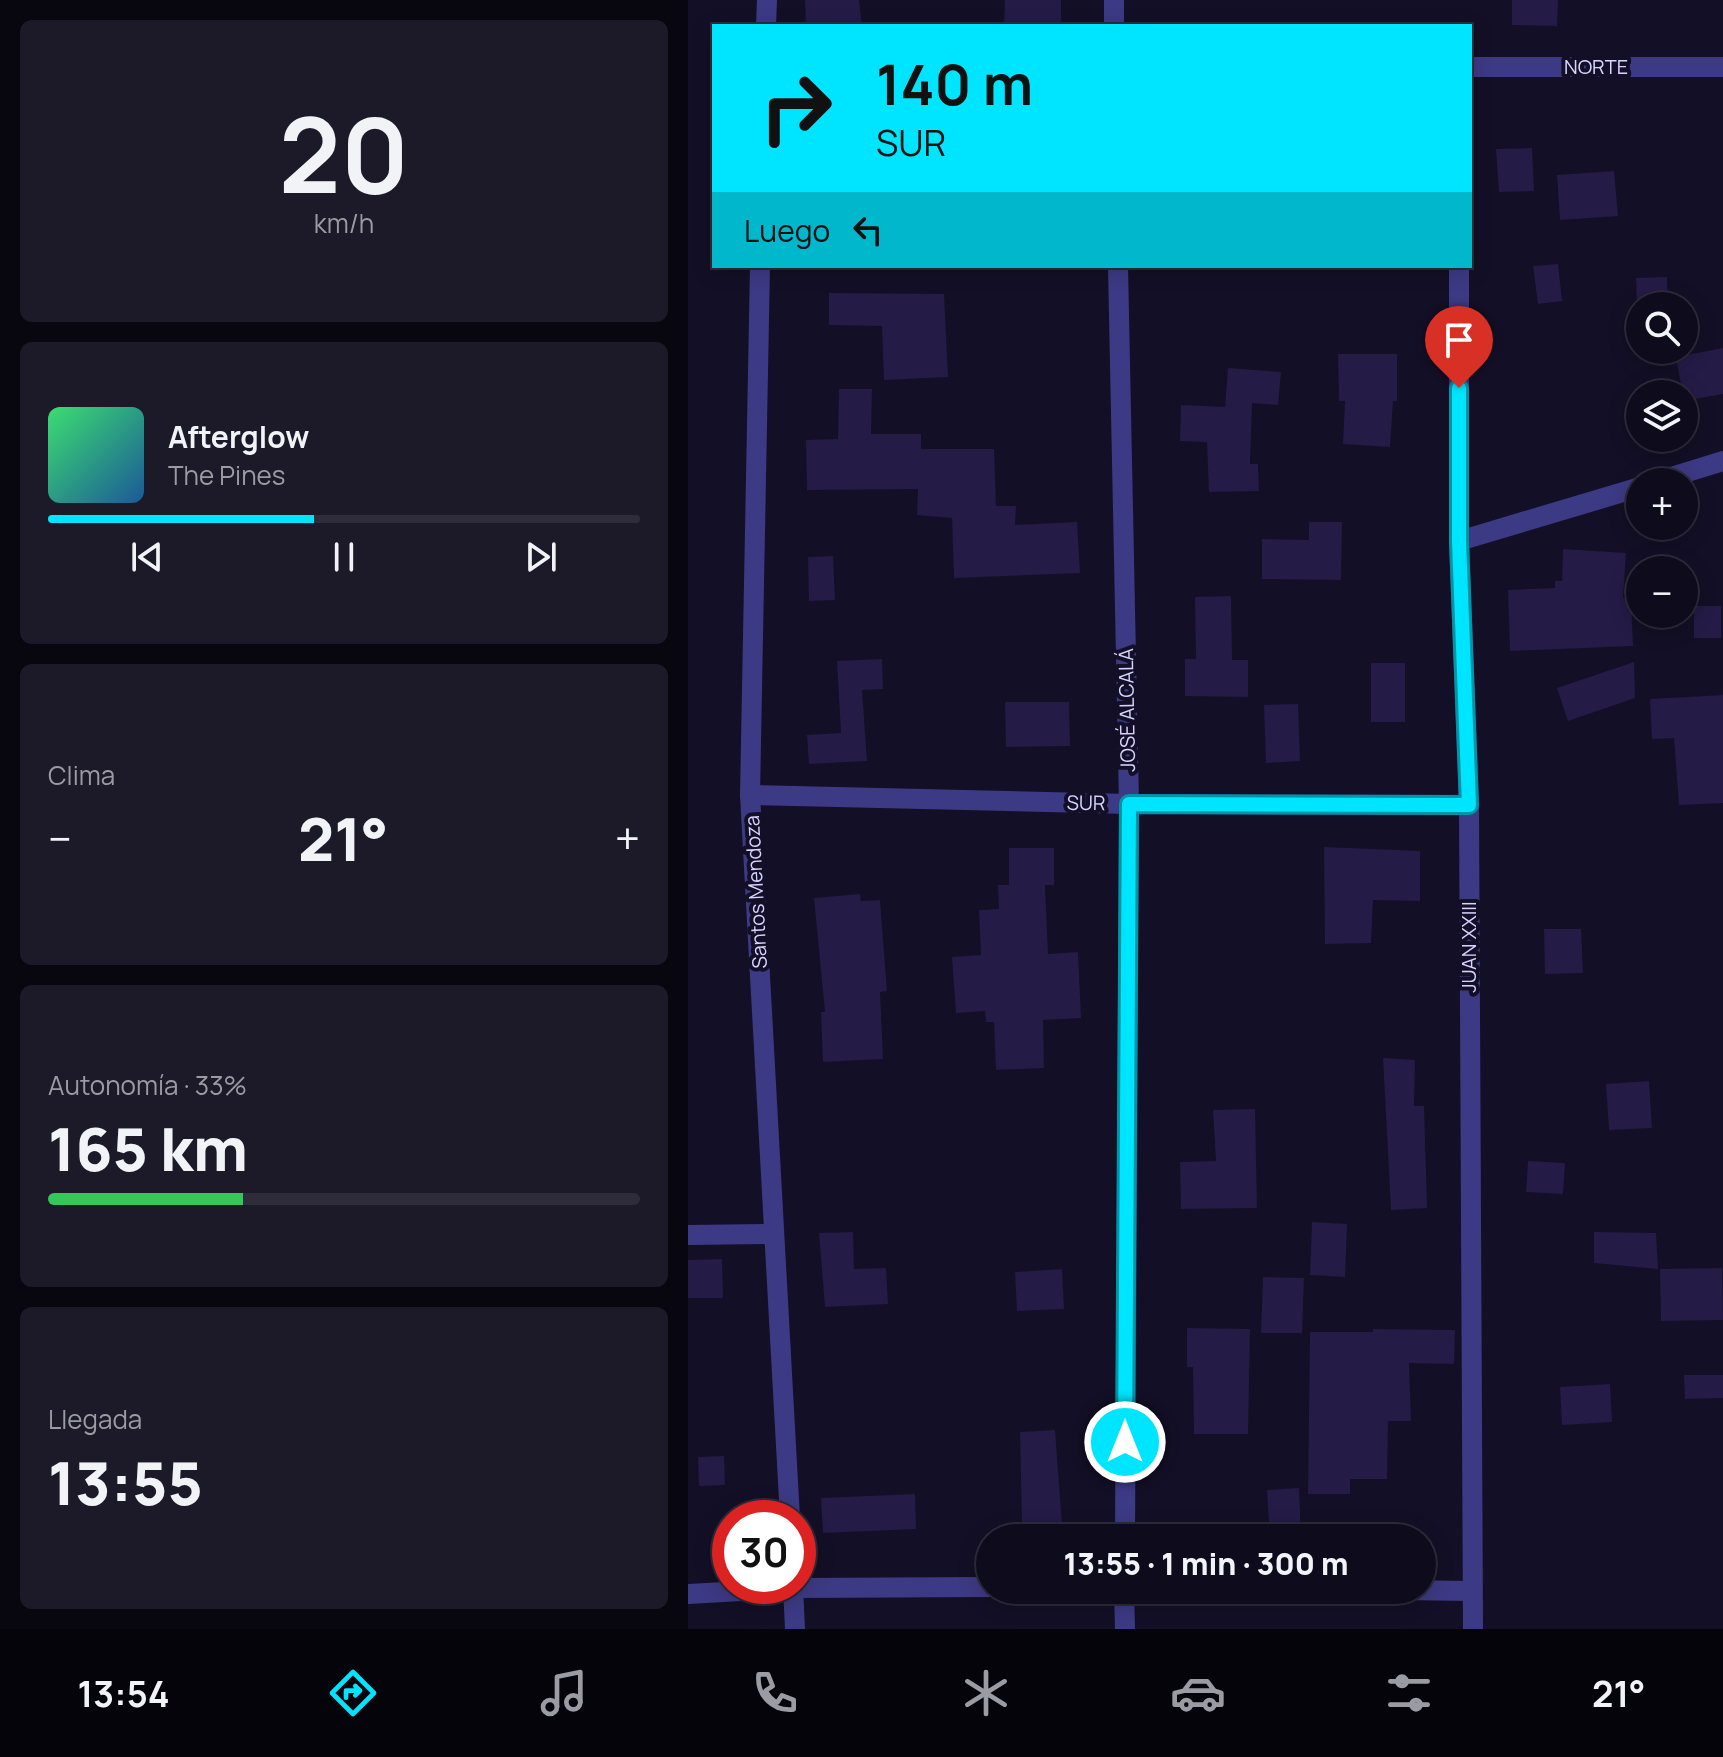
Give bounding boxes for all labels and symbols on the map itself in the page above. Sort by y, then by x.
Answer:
street label: NORTE [1564,53,1628,80]
pin [1425,306,1493,388]
street label: JOSÉ ALCALÁ [1112,648,1141,772]
street label: SUR [1066,789,1106,816]
street label: Santos Mendoza [738,815,773,969]
street label: JUAN XXIII [1455,901,1482,993]
position arrow [1083,1400,1167,1484]
speed limit sign: 30 [712,1500,816,1604]

